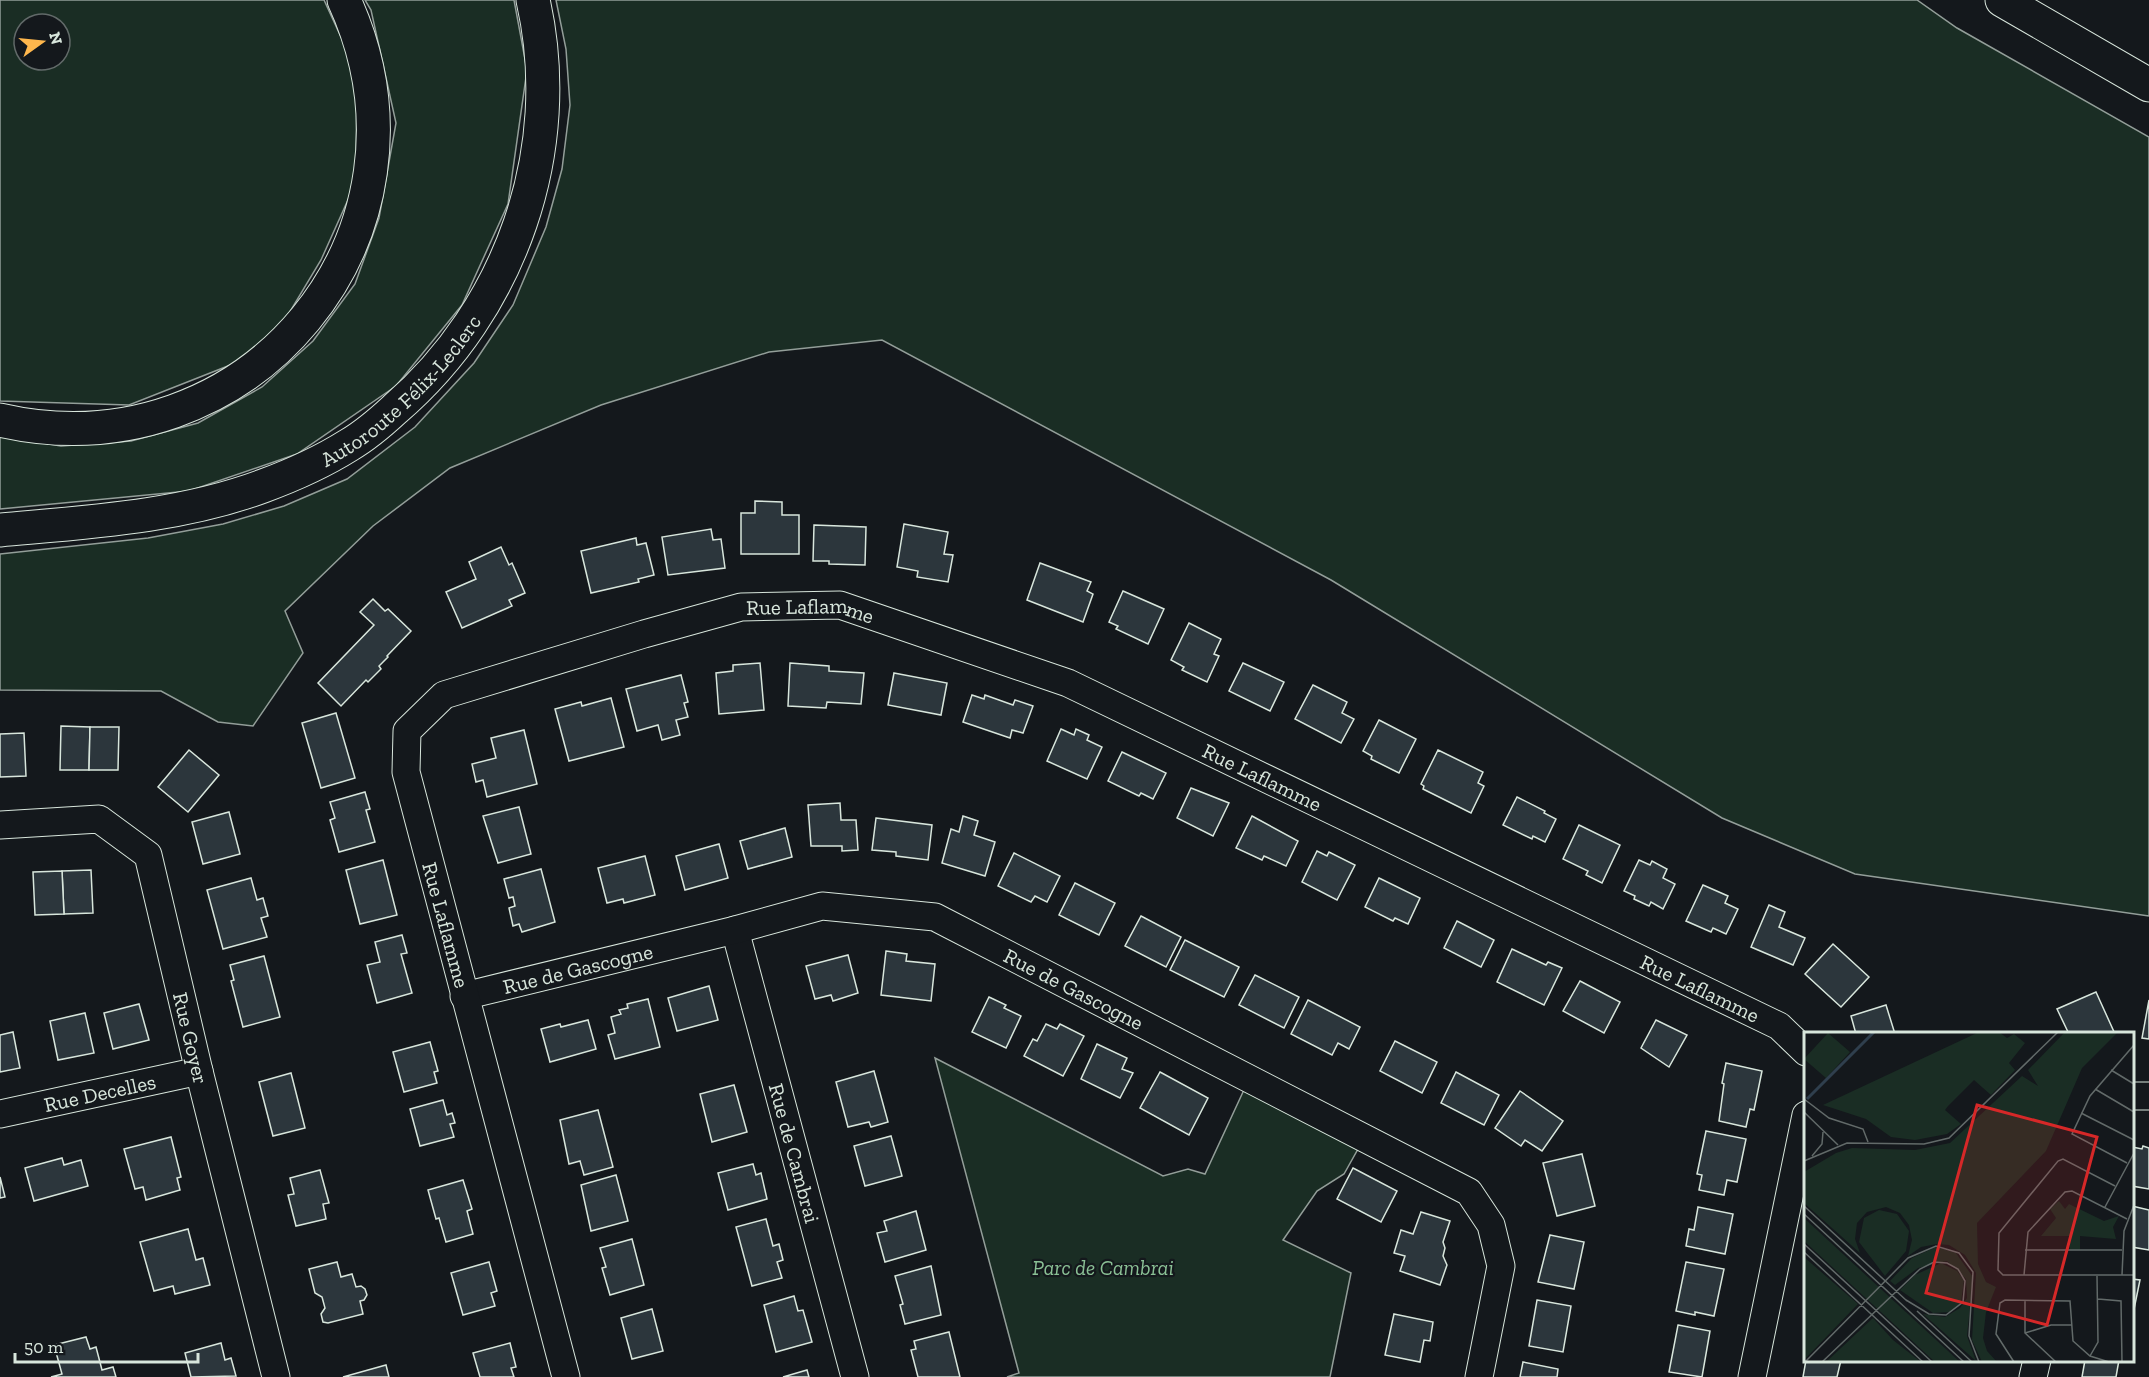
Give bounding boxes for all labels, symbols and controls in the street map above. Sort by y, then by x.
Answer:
north arrow [12,12,72,72]
text: N [45,30,67,47]
street label: Autoroute Félix-Leclerc [316,310,486,471]
street label: Rue Laflamme [746,592,878,628]
street label: Rue Laflamme [1199,737,1326,816]
street label: Rue Laflamme [417,859,475,991]
street label: Rue de Gascogne [500,938,655,999]
street label: Rue de Gascogne [1000,942,1148,1035]
street label: Rue Laflamme [1636,949,1764,1027]
street label: Rue Goyer [168,990,214,1087]
inset map [1804,1032,2134,1362]
street label: Rue Decelles [41,1068,158,1117]
street label: Rue de Cambrai [764,1081,826,1226]
park label: Parc de Cambrai [1032,1255,1174,1280]
scale bar [15,1326,198,1364]
text: 50 m [24,1336,64,1358]

